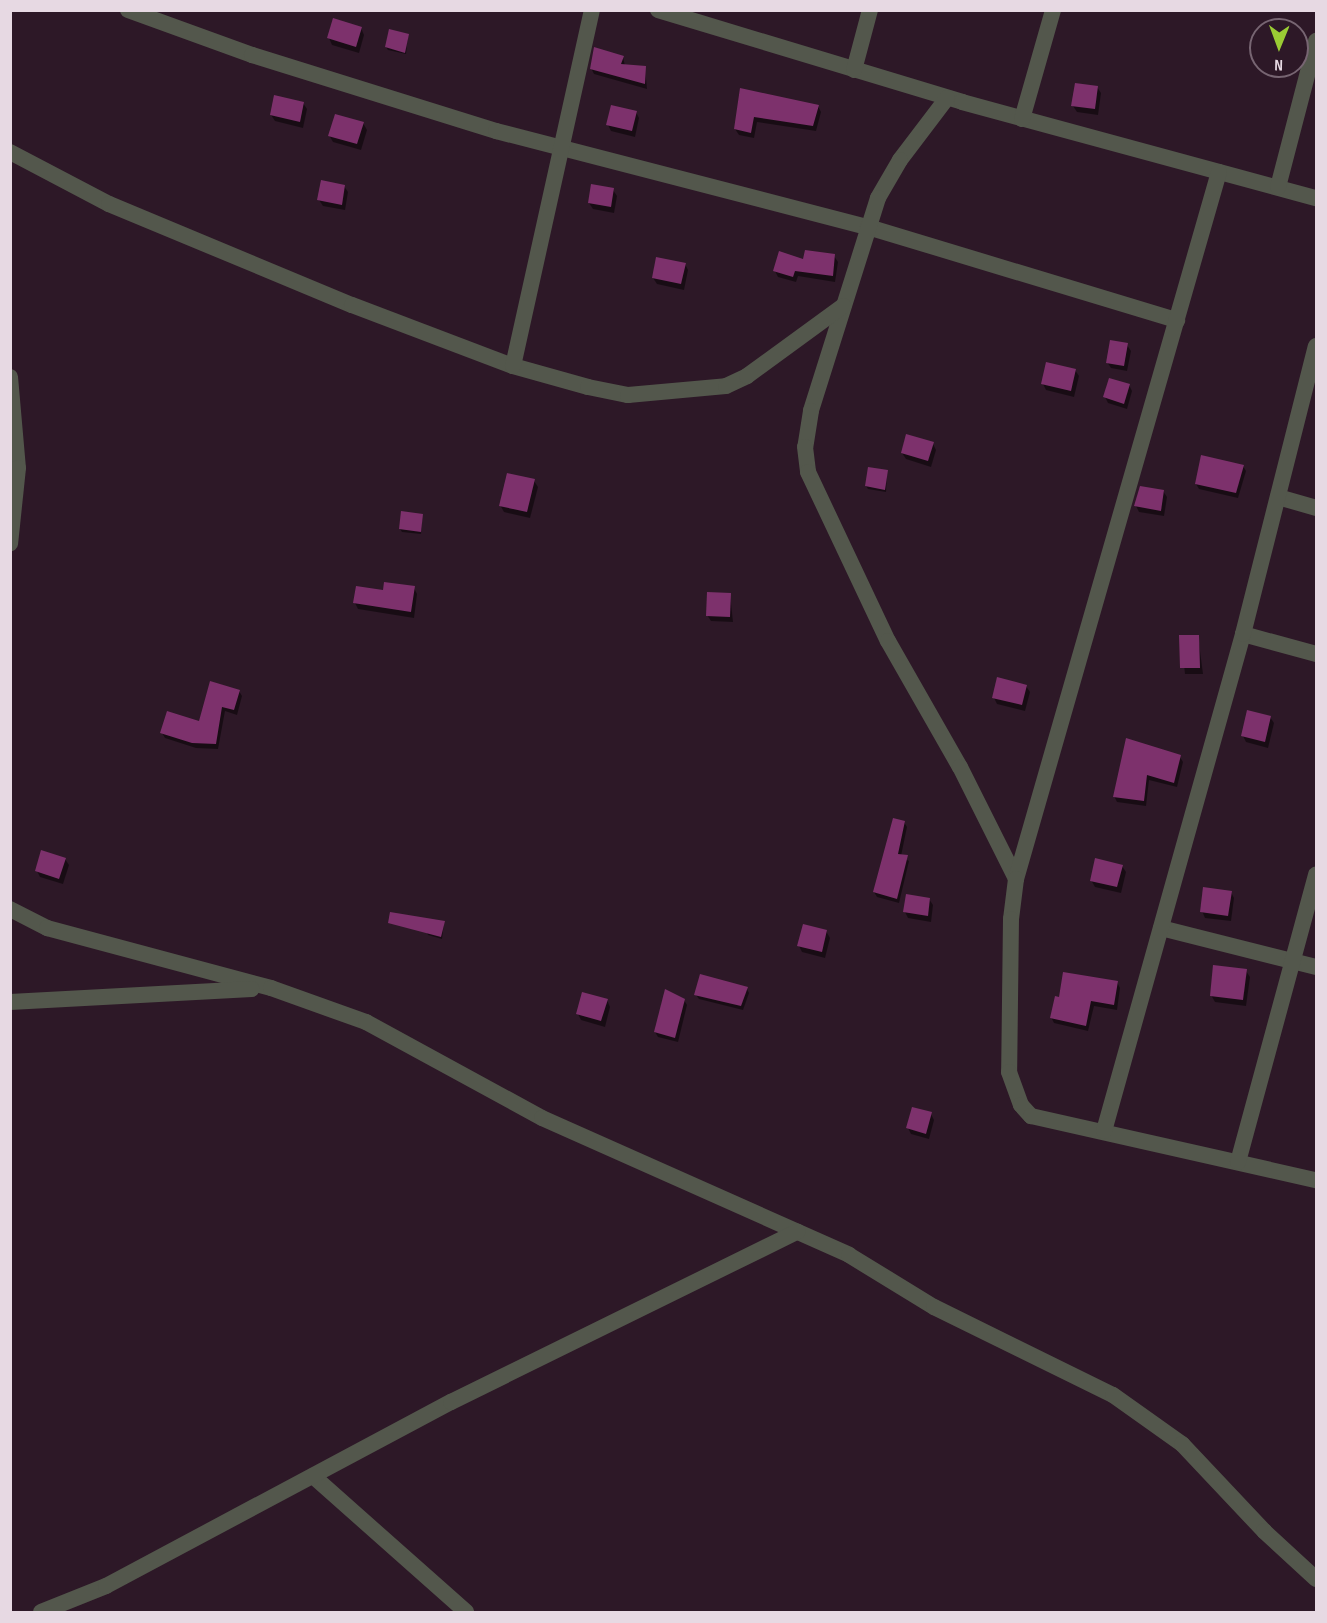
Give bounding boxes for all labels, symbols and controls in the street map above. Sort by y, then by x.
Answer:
north arrow [1249,18,1309,78]
text: N [1274,55,1283,74]

